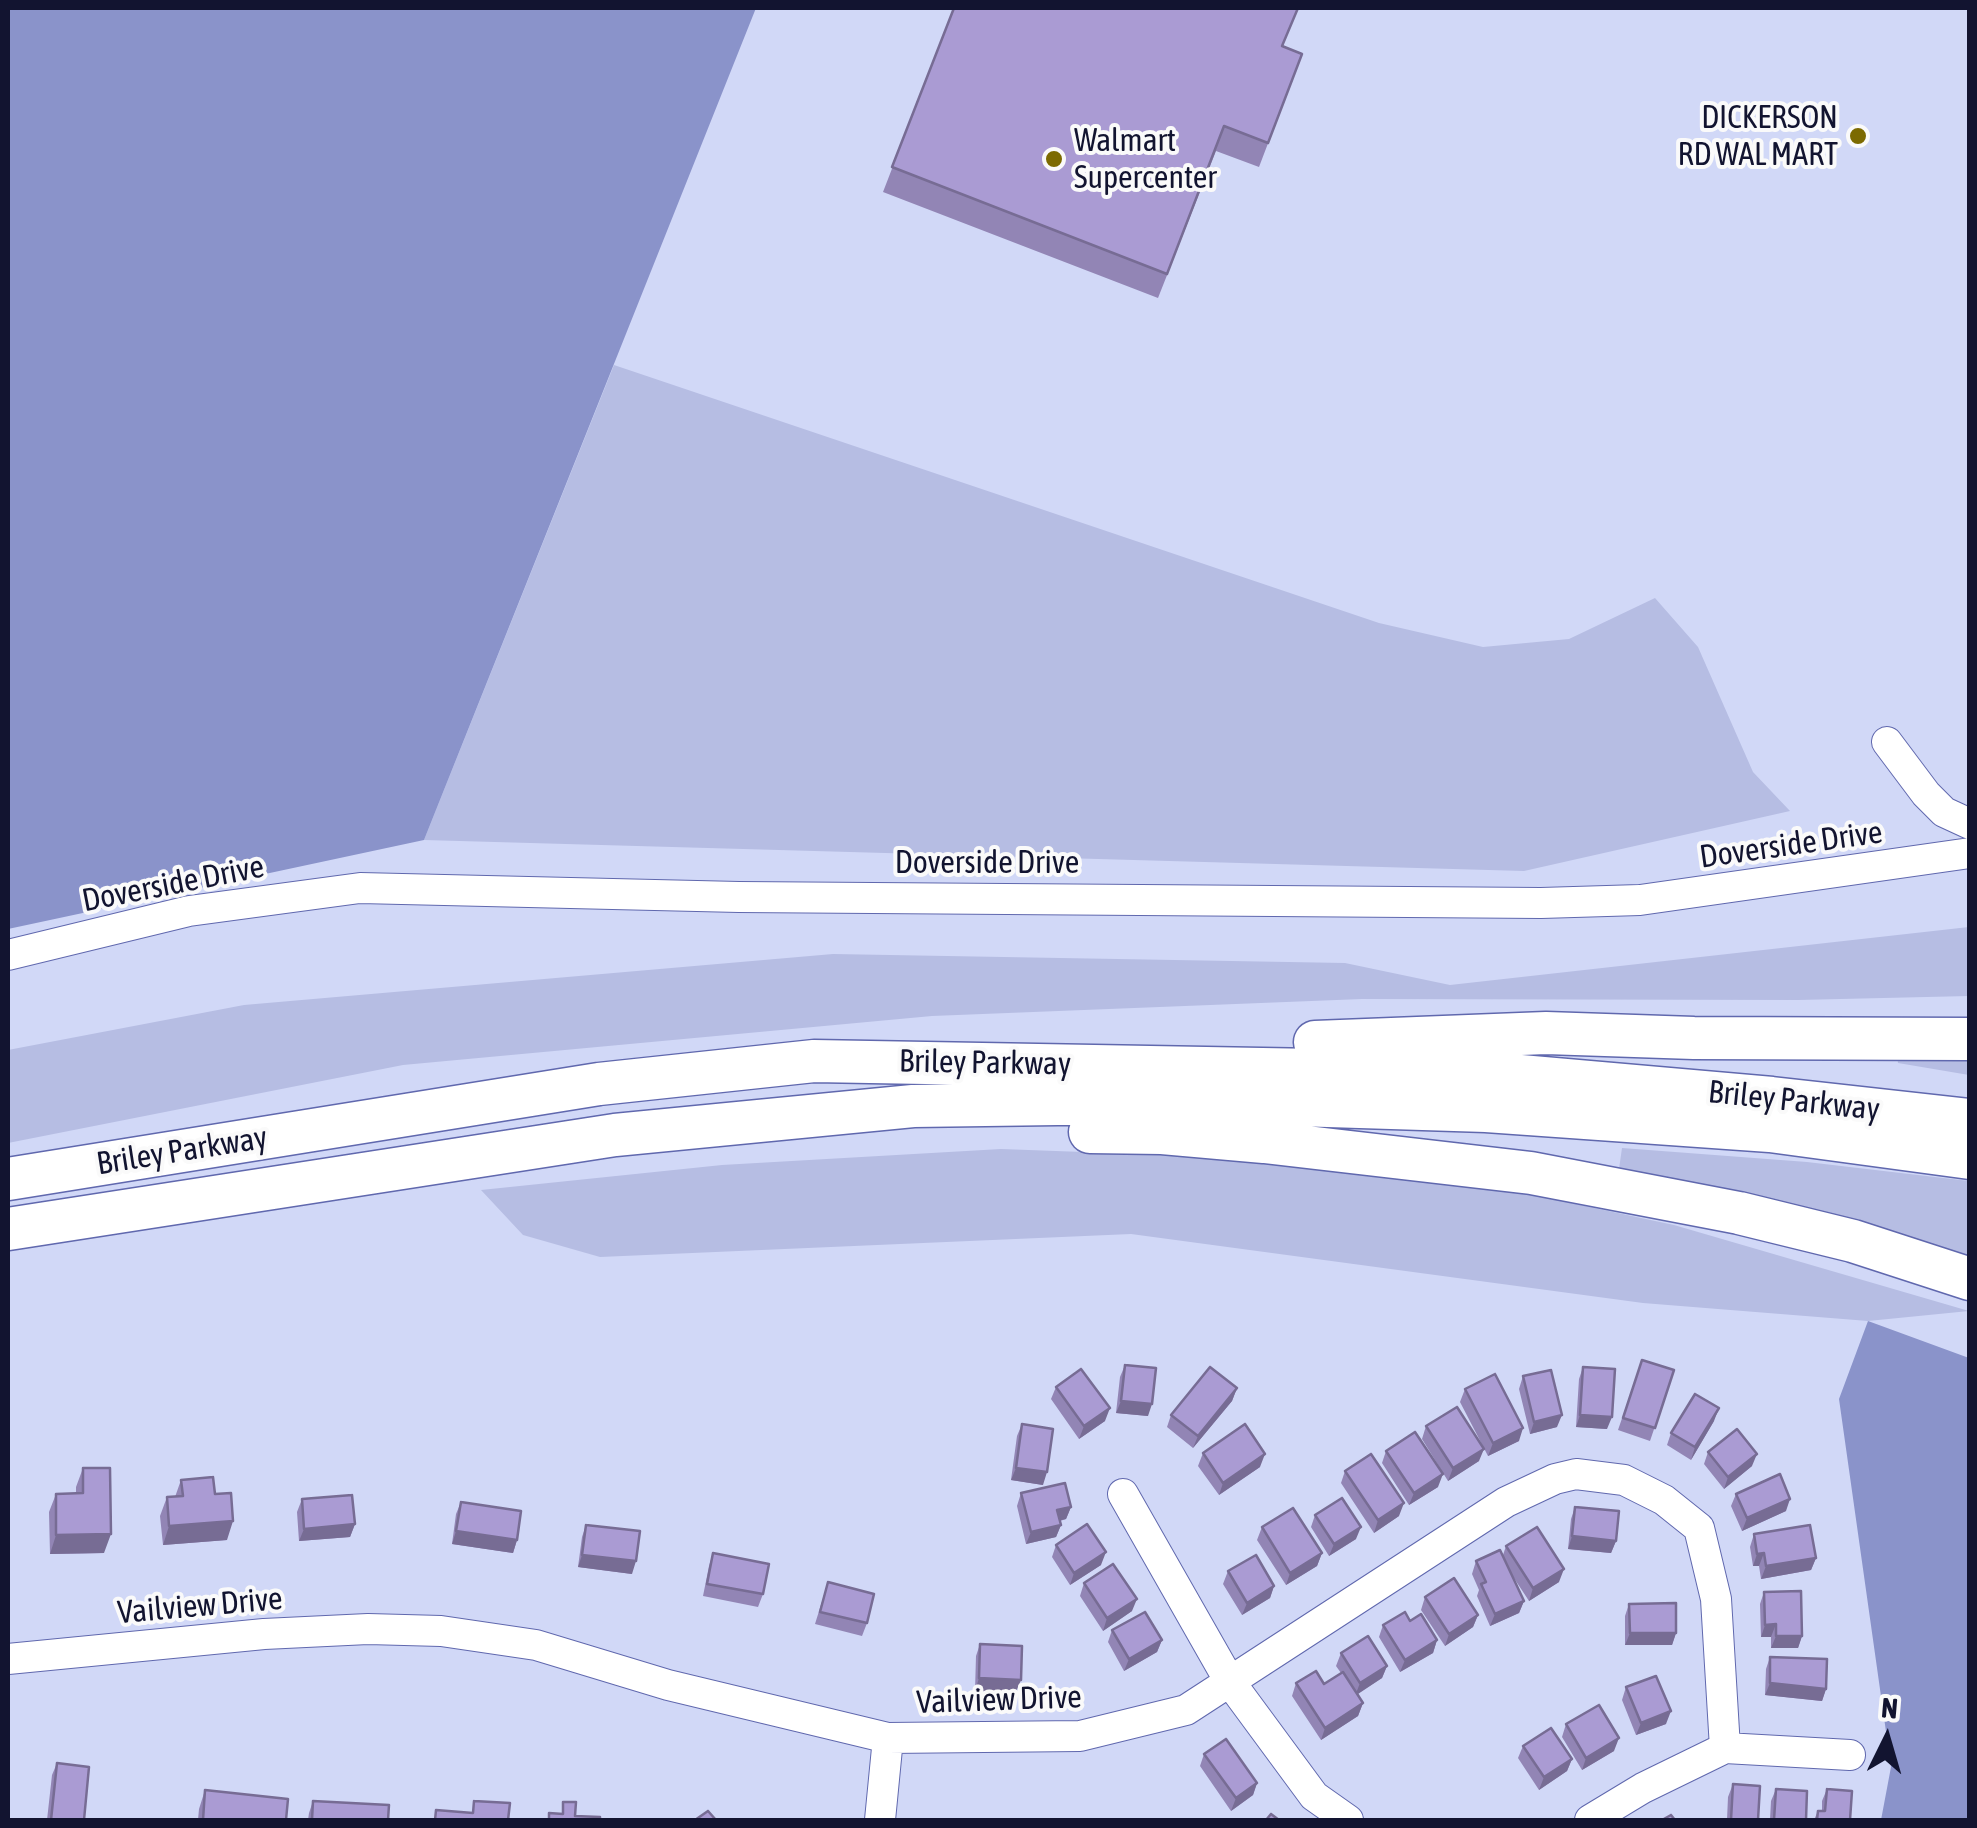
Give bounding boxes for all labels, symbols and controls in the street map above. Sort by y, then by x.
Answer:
place label: DICKERSON RD WAL MART [1678,99,1838,174]
place label: Walmart Supercenter [1074,122,1217,197]
marker: DICKERSON RD WAL MART [1847,125,1869,147]
marker: Walmart Supercenter [1043,148,1065,170]
street label: Doverside Drive [1697,813,1885,877]
street label: Doverside Drive [895,844,1079,882]
street label: Doverside Drive [79,848,267,920]
street label: Briley Parkway [899,1042,1071,1084]
street label: Briley Parkway [1706,1073,1882,1129]
street label: Briley Parkway [94,1119,270,1183]
street label: Vailview Drive [116,1580,284,1632]
street label: Vailview Drive [916,1678,1082,1722]
north arrow [1837,1688,1937,1788]
text: N [1880,1691,1899,1725]

